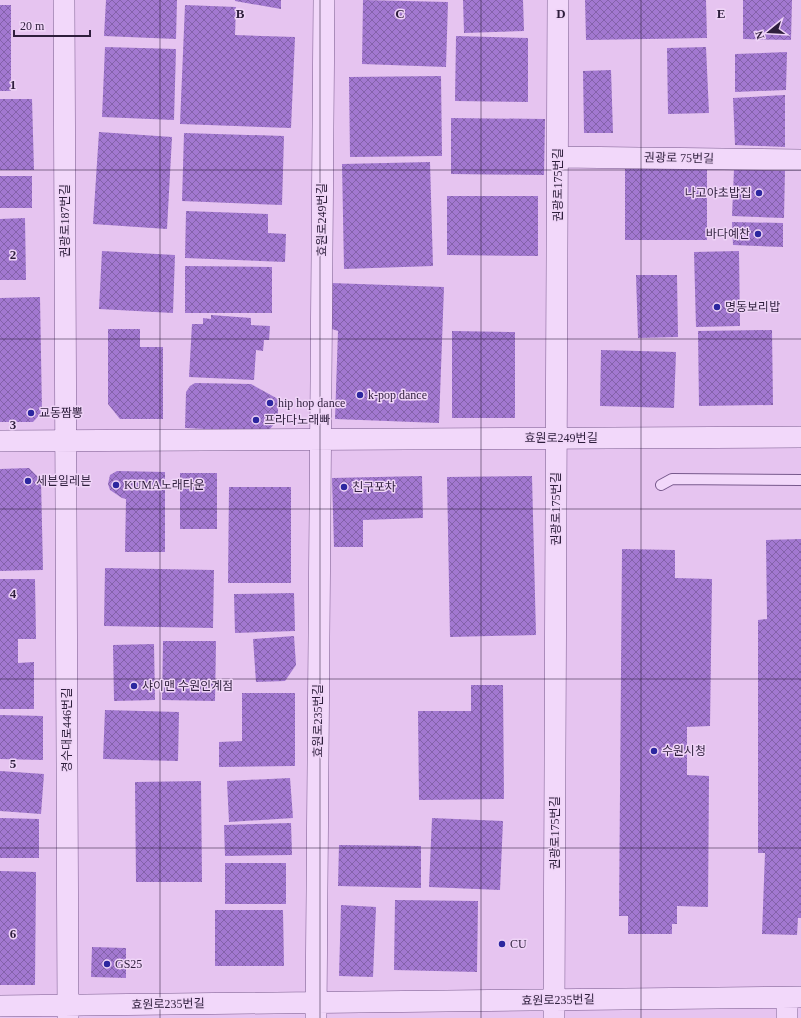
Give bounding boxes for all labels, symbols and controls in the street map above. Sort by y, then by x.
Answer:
text: B [236,6,245,21]
text: C [395,6,405,21]
text: D [556,6,566,21]
text: E [717,6,725,21]
scale bar [14,12,90,38]
north arrow [749,12,789,52]
text: 20 m [20,19,45,33]
text: N [753,29,766,41]
text: 1 [10,77,16,92]
street label: 권광로175번길 [551,148,565,222]
street label: 권광로 75번길 [644,150,714,166]
street label: 효원로249번길 [315,183,329,257]
street label: 권광로187번길 [58,184,72,258]
place label: 나고야초밥집 [685,186,751,200]
marker: 나고야초밥집 [754,188,764,198]
place label: 바다예찬 [706,227,750,241]
marker: 바다예찬 [753,229,763,239]
text: 2 [10,247,16,262]
place label: 명동보리밥 [725,300,780,314]
marker: 명동보리밥 [712,302,722,312]
place label: k-pop dance [368,388,427,402]
marker: k-pop dance [355,390,365,400]
place label: hip hop dance [278,396,345,410]
marker: hip hop dance [265,398,275,408]
place label: 교동짬뽕 [39,406,83,420]
marker: 교동짬뽕 [26,408,36,418]
place label: 프라다노래빠 [264,413,330,427]
marker: 프라다노래빠 [251,415,261,425]
text: 3 [10,417,17,432]
street label: 효원로249번길 [524,431,598,445]
street label: 권광로175번길 [549,472,563,546]
place label: 세븐일레븐 [36,474,91,488]
marker: 세븐일레븐 [23,476,33,486]
place label: KUMA노래타운 [124,478,205,492]
marker: KUMA노래타운 [111,480,121,490]
place label: 친구포차 [352,480,396,494]
marker: 친구포차 [339,482,349,492]
text: 4 [10,586,17,601]
place label: 샤이맨 수원인계점 [142,679,233,693]
marker: 샤이맨 수원인계점 [129,681,139,691]
street label: 효원로235번길 [311,684,325,758]
street label: 경수대로446번길 [60,688,74,772]
place label: 수원시청 [662,744,706,758]
marker: 수원시청 [649,746,659,756]
text: 5 [10,756,17,771]
street label: 권광로175번길 [548,796,562,870]
text: 6 [10,926,17,941]
place label: CU [510,937,527,951]
marker: CU [497,939,507,949]
place label: GS25 [115,957,142,971]
marker: GS25 [102,959,112,969]
street label: 효원로235번길 [521,992,595,1008]
street label: 효원로235번길 [131,996,205,1012]

